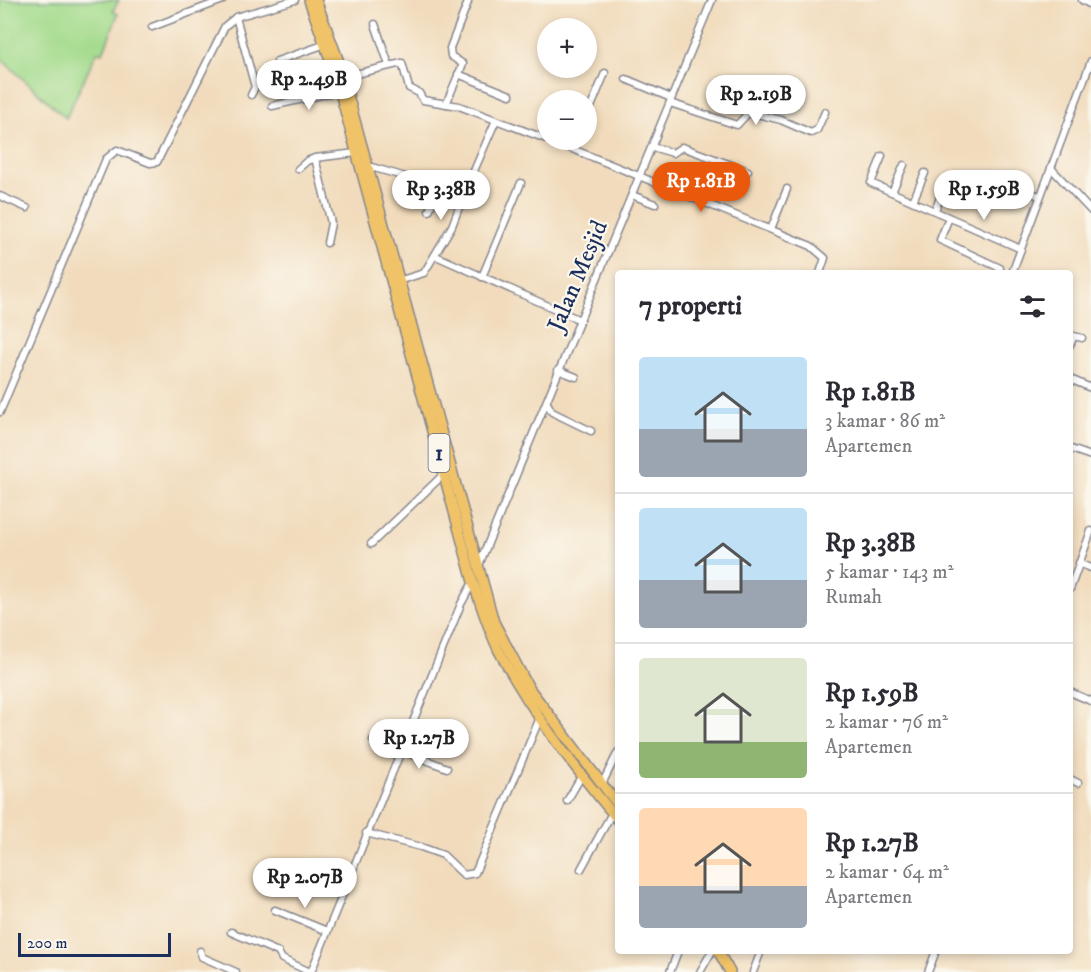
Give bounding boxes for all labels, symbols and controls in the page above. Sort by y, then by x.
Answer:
map controls [537,18,597,150]
button: + [537,18,597,78]
pin: Rp 2.49B [247,60,371,111]
text: Rp 2.49B [271,67,347,92]
pin: Rp 2.19B [694,75,818,126]
text: Rp 2.19B [720,82,792,107]
button: − [537,90,597,150]
pin: Rp 1.81B [639,162,763,213]
text: Rp 1.81B [666,169,736,194]
pin: Rp 3.38B [379,170,503,221]
pin: Rp 1.59B [922,170,1046,221]
text: Rp 3.38B [406,177,476,202]
text: Rp 1.59B [948,177,1020,202]
street label: Jalan Mesjid [540,216,615,338]
text: 7 properti [639,290,742,323]
icon: filters [1016,290,1049,323]
text: Rp 1.81B [825,376,916,409]
icon: home [687,381,759,453]
text: 3 kamar · 86 m² [825,409,945,434]
road number: 1 [428,434,450,472]
text: Apartemen [825,434,912,459]
text: Rp 3.38B [825,527,916,560]
icon: home [687,532,759,604]
text: 5 kamar · 143 m² [825,560,954,585]
text: Rumah [825,585,882,610]
text: Rp 1.59B [825,677,919,710]
icon: home [687,682,759,754]
text: 2 kamar · 76 m² [825,710,948,735]
pin: Rp 1.27B [357,719,481,770]
text: Rp 1.27B [383,726,455,751]
text: Apartemen [825,735,912,760]
text: Rp 1.27B [825,827,919,860]
icon: home [687,832,759,904]
pin: Rp 2.07B [243,858,367,909]
text: 2 kamar · 64 m² [825,860,949,885]
text: Rp 2.07B [267,865,343,890]
text: Apartemen [825,885,912,910]
scale bar [18,930,171,958]
text: 200 m [27,933,68,953]

